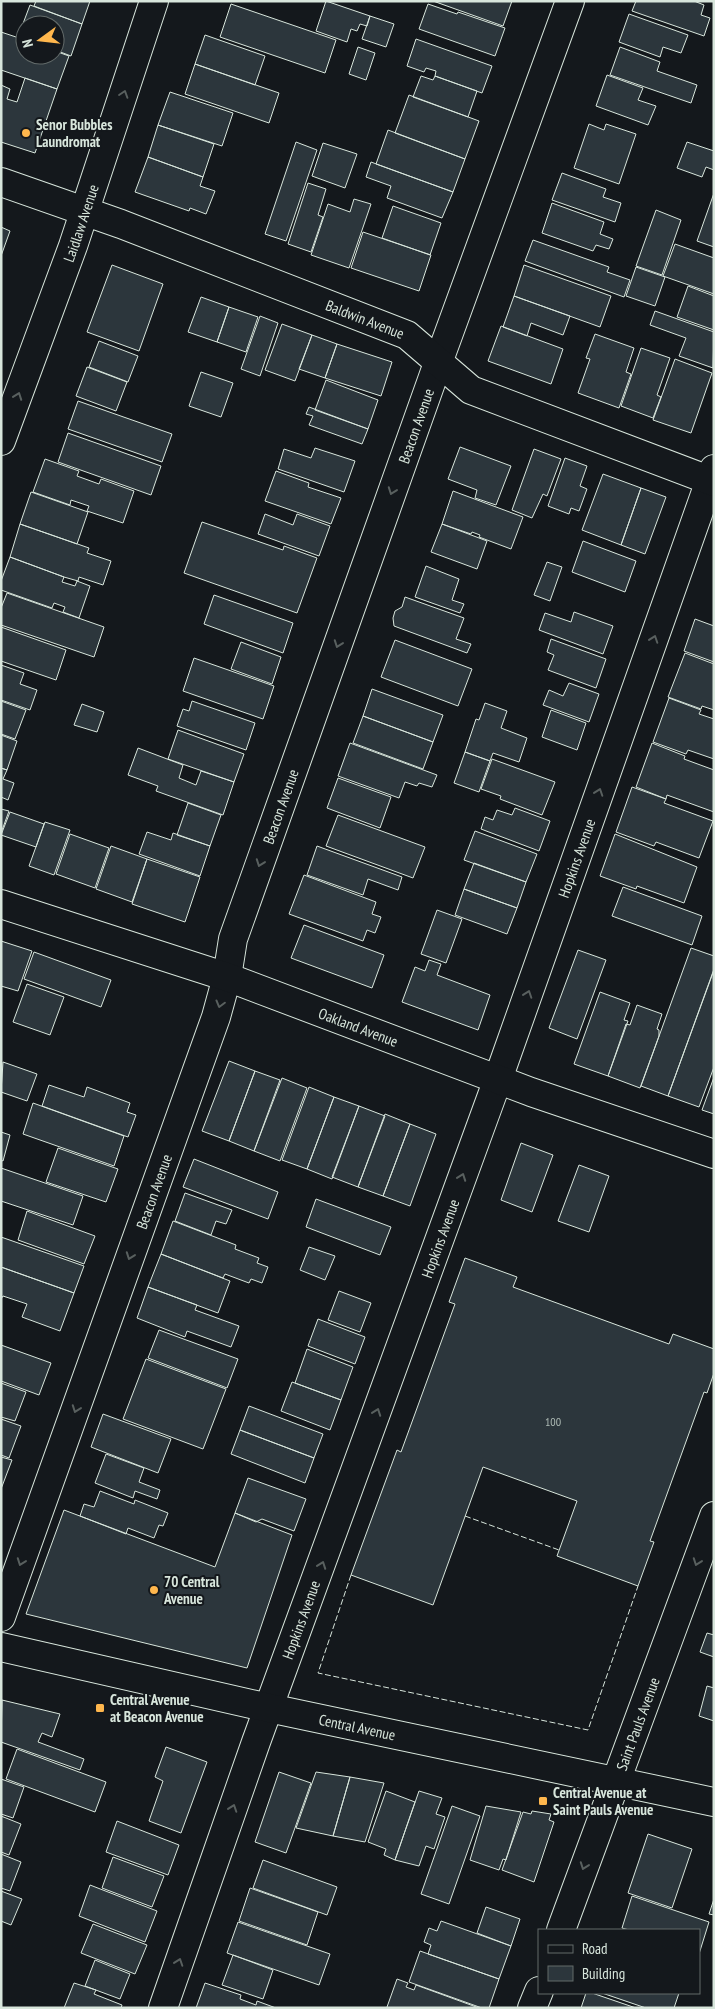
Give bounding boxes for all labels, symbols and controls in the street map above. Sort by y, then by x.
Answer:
north arrow [15,15,65,65]
text: N [18,37,37,49]
one-way arrow [118,90,128,98]
place label: Senor Bubbles Laundromat [36,115,113,151]
marker: Senor Bubbles Laundromat [20,127,32,139]
street label: Laidlaw Avenue [58,182,102,264]
street label: Baldwin Avenue [323,295,407,343]
street label: Beacon Avenue [394,386,438,466]
one-way arrow [12,392,22,400]
one-way arrow [388,486,398,495]
one-way arrow [648,635,658,643]
one-way arrow [334,639,344,648]
street label: Beacon Avenue [258,766,302,846]
one-way arrow [593,788,603,797]
street label: Hopkins Avenue [554,816,599,900]
one-way arrow [256,858,266,867]
one-way arrow [522,991,532,999]
one-way arrow [215,999,225,1008]
street label: Oakland Avenue [316,1003,401,1050]
street label: Beacon Avenue [131,1151,176,1232]
one-way arrow [456,1173,466,1181]
street label: Hopkins Avenue [417,1196,463,1280]
one-way arrow [126,1251,136,1260]
one-way arrow [72,1404,82,1413]
one-way arrow [371,1408,381,1417]
house number: 100 [545,1414,561,1429]
one-way arrow [17,1557,27,1566]
one-way arrow [693,1557,703,1565]
one-way arrow [316,1561,326,1569]
place label: 70 Central Avenue [163,1572,220,1608]
street label: Hopkins Avenue [278,1578,324,1662]
marker: 70 Central Avenue [148,1584,160,1596]
street label: Saint Pauls Avenue [611,1674,663,1773]
place label: Central Avenue at Beacon Avenue [110,1690,204,1726]
marker: Central Avenue at Beacon Avenue [94,1702,106,1714]
street label: Central Avenue [317,1709,397,1744]
place label: Central Avenue at Saint Pauls Avenue [553,1783,653,1819]
marker: Central Avenue at Saint Pauls Avenue [537,1795,549,1807]
one-way arrow [227,1805,237,1813]
one-way arrow [580,1861,590,1870]
legend [538,1929,700,1994]
text: Road [582,1939,608,1958]
one-way arrow [173,1958,183,1967]
text: Building [582,1964,625,1983]

